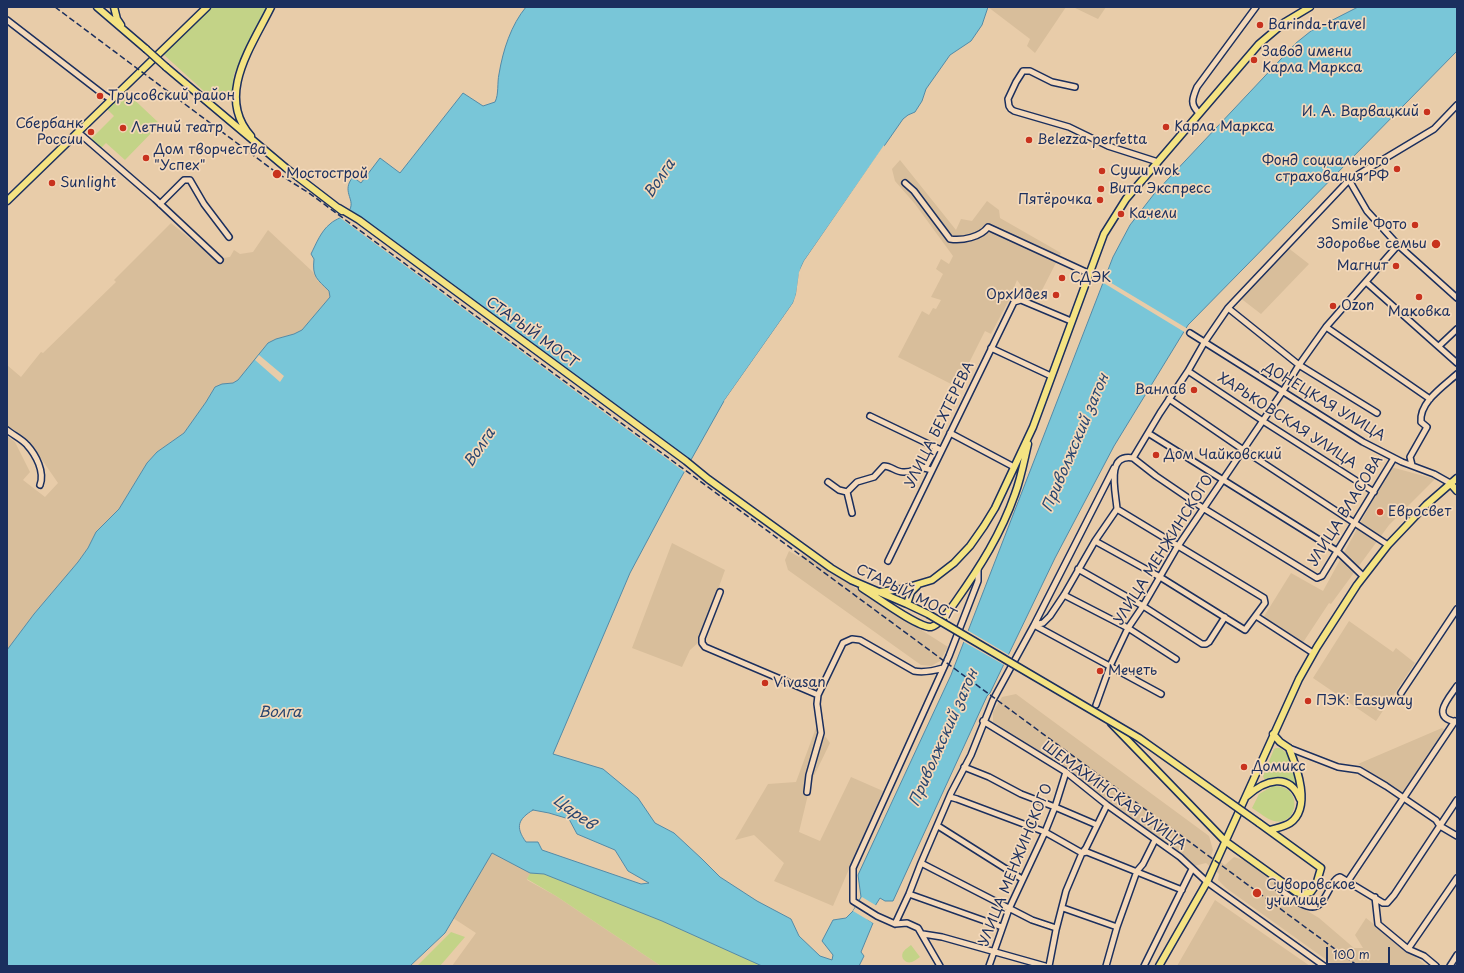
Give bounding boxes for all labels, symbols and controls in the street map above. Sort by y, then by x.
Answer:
place label: Barinda-travel [1268,17,1366,33]
marker: Barinda-travel [1255,20,1265,30]
place label: Завод имени Карла Маркса [1262,44,1362,76]
marker: Завод имени Карла Маркса [1249,55,1259,65]
place label: Трусовский район [108,88,235,104]
marker: Трусовский район [95,91,105,101]
place label: И. А. Варвацкий [1302,104,1419,120]
marker: И. А. Варвацкий [1422,107,1432,117]
place label: Сбербанк России [15,116,83,148]
place label: Карла Маркса [1174,119,1274,135]
place label: Летний театр [131,120,223,136]
marker: Карла Маркса [1161,122,1171,132]
marker: Летний театр [118,123,128,133]
marker: Сбербанк России [86,127,96,137]
place label: Belezza perfetta [1037,132,1147,148]
marker: Belezza perfetta [1024,135,1034,145]
place label: Дом творчества "Успех" [154,142,266,174]
marker: Дом творчества "Успех" [141,153,151,163]
place label: Фонд социального страхования РФ [1262,153,1389,186]
water label: Волга [641,156,679,202]
place label: Суши wok [1110,163,1180,179]
marker: Фонд социального страхования РФ [1392,164,1402,174]
place label: Мостострой [286,166,368,182]
marker: Суши wok [1097,166,1107,176]
marker: Мостострой [271,168,283,180]
place label: Sunlight [60,175,116,191]
marker: Sunlight [47,178,57,188]
place label: Вита Экспресс [1109,181,1211,197]
marker: Вита Экспресс [1096,184,1106,194]
place label: Пятёрочка [1018,192,1092,208]
marker: Пятёрочка [1095,195,1105,205]
place label: Качели [1129,206,1177,222]
marker: Качели [1116,209,1126,219]
place label: Smile Фото [1331,217,1407,233]
marker: Smile Фото [1410,220,1420,230]
place label: Здоровье семьи [1317,236,1427,252]
marker: Здоровье семьи [1430,238,1442,250]
place label: Магнит [1337,258,1388,274]
marker: Магнит [1391,261,1401,271]
place label: СДЭК [1070,270,1111,286]
marker: СДЭК [1057,273,1067,283]
place label: ОрхИдея [986,287,1048,303]
marker: ОрхИдея [1051,290,1061,300]
marker: Маковка [1414,292,1424,302]
street label: СТАРЫЙ МОСТ [483,294,581,372]
place label: Ozon [1341,298,1374,314]
marker: Ozon [1328,301,1338,311]
place label: Маковка [1388,304,1450,320]
street label: УЛИЦА БЕХТЕРЕВА [902,359,978,491]
street label: ДОНЕЦКАЯ УЛИЦА [1260,359,1388,445]
street label: ХАРЬКОВСКАЯ УЛИЦА [1214,370,1360,472]
water label: Приволжский затон [1039,371,1113,515]
place label: Ванлав [1135,382,1186,398]
marker: Ванлав [1189,385,1199,395]
water label: Волга [461,425,499,471]
place label: Дом Чайковский [1164,447,1282,463]
marker: Дом Чайковский [1151,450,1161,460]
street label: УЛИЦА ВЛАСОВА [1305,453,1387,569]
street label: УЛИЦА МЕНЖИНСКОГО [1111,472,1217,628]
place label: Евросвет [1388,504,1451,520]
marker: Евросвет [1375,507,1385,517]
street label: СТАРЫЙ МОСТ [853,561,959,625]
place label: Мечеть [1108,663,1157,679]
marker: Мечеть [1095,666,1105,676]
water label: Приволжский затон [906,667,982,809]
place label: Vivasan [773,675,826,691]
marker: Vivasan [760,678,770,688]
place label: ПЭК: Easyway [1316,693,1413,709]
marker: ПЭК: Easyway [1303,696,1313,706]
water label: Волга [259,704,301,722]
street label: ШЕМАХИНСКАЯ УЛИЦА [1039,738,1189,854]
place label: Домикс [1252,759,1305,775]
marker: Домикс [1239,762,1249,772]
street label: УЛИЦА МЕНЖИНСКОГО [976,781,1056,949]
water label: Царев [549,792,599,834]
place label: Суворовское училище [1266,877,1356,910]
marker: Суворовское училище [1251,887,1263,899]
scale bar [1328,939,1392,965]
text: 100 m [1333,945,1370,963]

